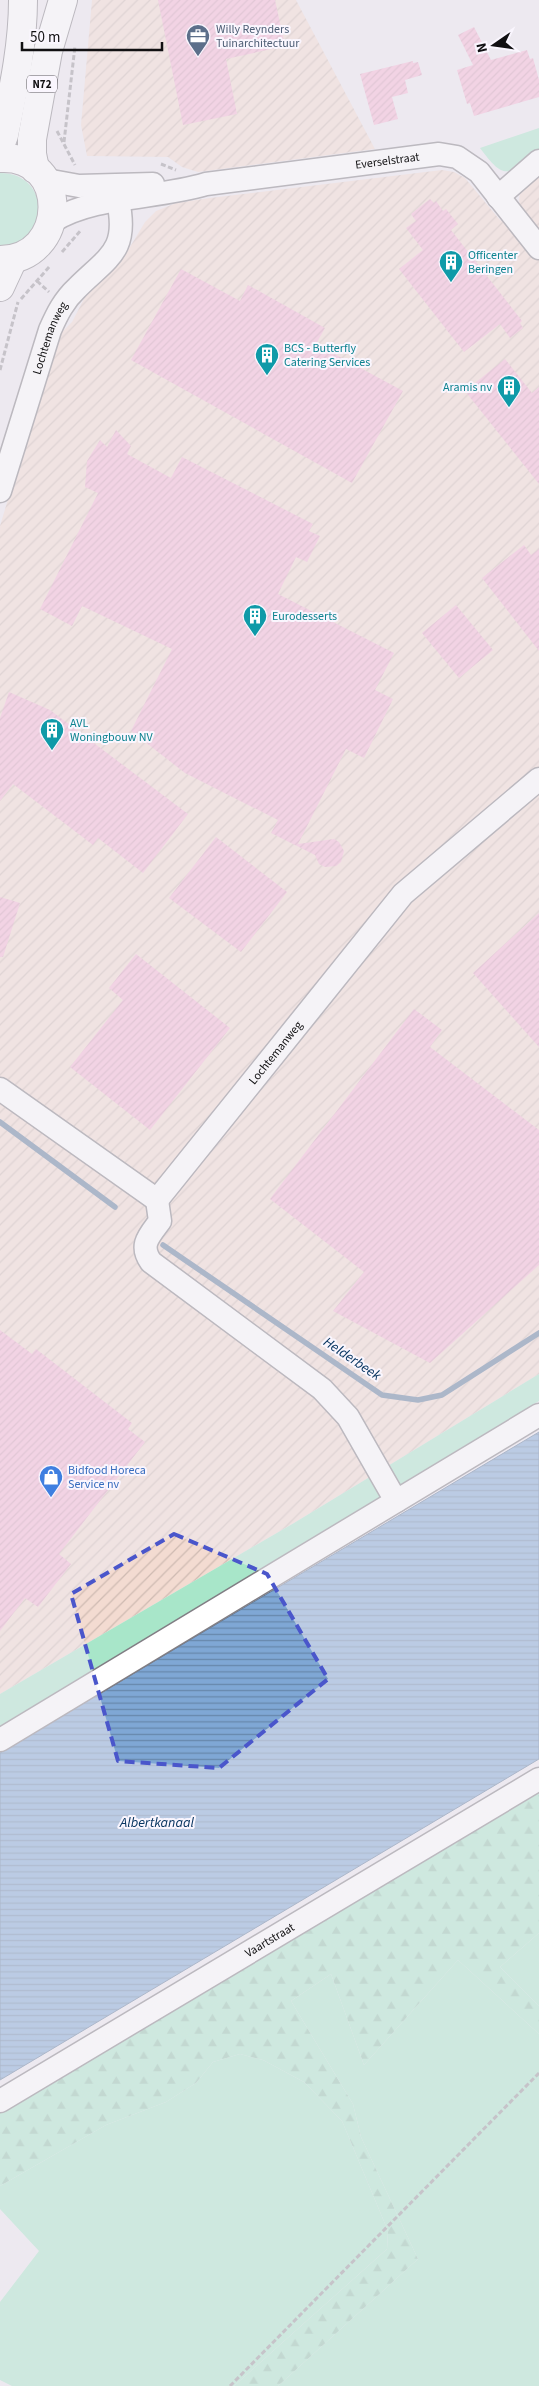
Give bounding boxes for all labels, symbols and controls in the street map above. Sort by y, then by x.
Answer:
scale bar [22,20,162,52]
north arrow [469,20,519,70]
place label: Willy Reynders Tuinarchitectuur [216,21,300,52]
office icon: Willy Reynders Tuinarchitectuur [185,23,211,57]
text: 50 m [30,27,60,48]
text: N [472,41,493,54]
road number: N72 [27,76,57,92]
street label: Everselstraat [354,148,420,173]
place label: Officenter Beringen [468,247,518,278]
building icon: Officenter Beringen [438,249,464,283]
street label: Lochtemanweg [28,298,72,377]
place label: BCS - Butterfly Catering Services [284,340,370,371]
building icon: BCS - Butterfly Catering Services [254,342,280,376]
building icon: Aramis nv [496,374,522,408]
place label: Aramis nv [443,379,492,396]
building icon: Eurodesserts [242,603,268,637]
place label: Eurodesserts [272,608,337,625]
place label: AVL Woningbouw NV [70,715,154,746]
building icon: AVL Woningbouw NV [39,717,65,751]
street label: Lochtemanweg [245,1017,306,1088]
water label: Helderbeek [319,1332,385,1386]
place label: Bidfood Horeca Service nv [68,1462,146,1493]
shop icon: Bidfood Horeca Service nv [38,1464,64,1498]
water label: Albertkanaal [119,1813,194,1833]
street label: Vaartstraat [242,1919,297,1961]

